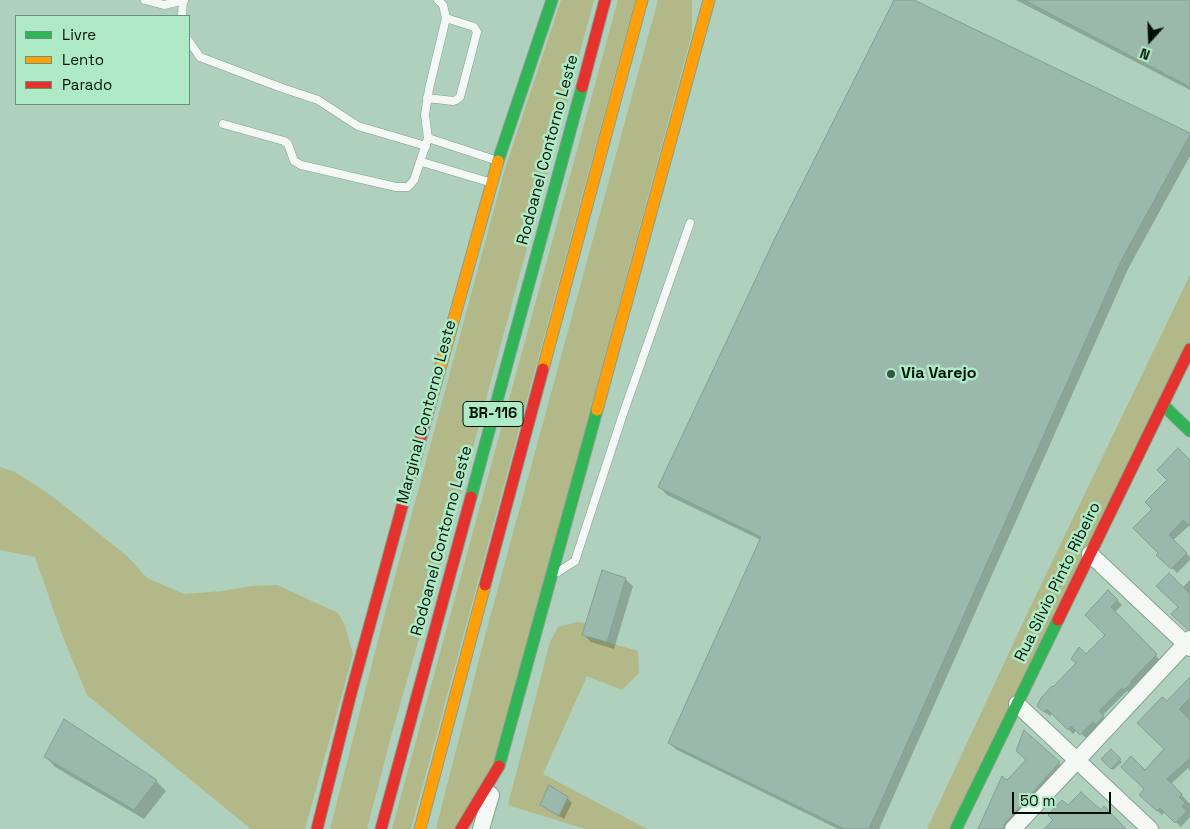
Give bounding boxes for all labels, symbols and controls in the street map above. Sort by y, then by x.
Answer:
legend [15,15,190,105]
north arrow [1125,15,1175,65]
text: Livre [62,25,96,44]
text: N [1137,44,1152,64]
text: Lento [62,50,104,69]
street label: Rodoanel Contorno Leste [513,53,583,247]
text: Parado [62,75,112,94]
street label: Marginal Contorno Leste [393,318,461,506]
place label: Via Varejo [901,364,976,384]
marker: Via Varejo [885,368,897,380]
road number: BR-116 [463,402,523,426]
street label: Rodoanel Contorno Leste [407,444,477,638]
street label: Rua Sílvio Pinto Ribeiro [1011,499,1105,665]
scale bar [1015,782,1114,814]
text: 50 m [1020,791,1055,810]

